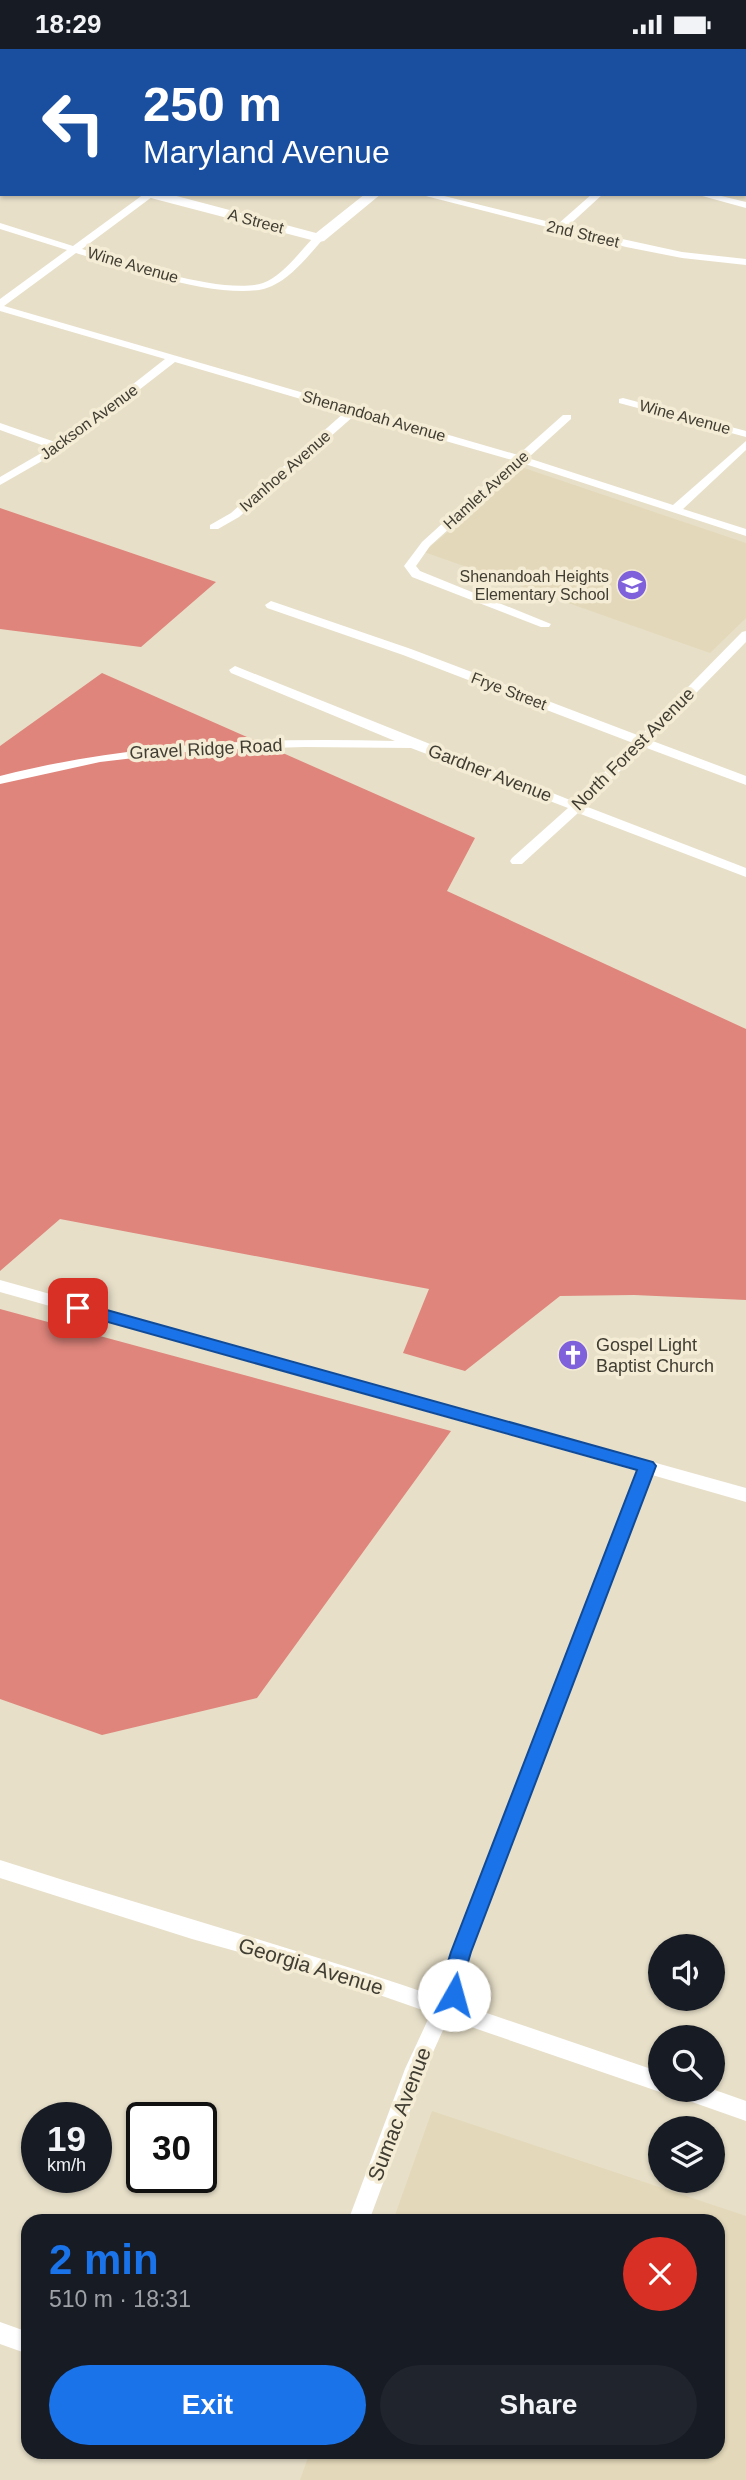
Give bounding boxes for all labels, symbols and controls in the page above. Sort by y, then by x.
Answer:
text: 18:29 [35,9,102,39]
icon: left [28,77,119,168]
text: 250 m [143,77,282,131]
text: Maryland Avenue [143,134,390,170]
street label: A Street [226,205,286,237]
street label: 2nd Street [545,217,621,251]
street label: Wine Avenue [85,244,181,286]
street label: Jackson Avenue [37,381,141,463]
street label: Shenandoah Avenue [300,387,448,445]
street label: Wine Avenue [637,397,733,437]
street label: Ivanhoe Avenue [236,427,334,515]
street label: Hamlet Avenue [440,447,532,533]
place label: Shenandoah Heights Elementary School [460,568,609,603]
school or university icon: Shenandoah Heights Elementary School [615,568,649,602]
street label: Frye Street [469,669,549,713]
street label: North Forest Avenue [568,684,698,814]
street label: Gravel Ridge Road [129,735,283,763]
street label: Gardner Avenue [425,740,555,806]
pin [48,1278,108,1338]
icon: arrive [59,1289,97,1327]
place label: Gospel Light Baptist Church [596,1335,714,1376]
church icon: Gospel Light Baptist Church [556,1338,590,1372]
street label: Georgia Avenue [236,1933,386,1999]
map controls [648,1934,725,2193]
button: sound [648,1934,725,2011]
position arrow [417,1958,491,2032]
button: search [648,2025,725,2102]
street label: Sumac Avenue [363,2044,435,2184]
speed limit sign: 30 [126,2102,217,2193]
button: layers [648,2116,725,2193]
text: 19 [47,2119,86,2158]
text: km/h [47,2155,86,2175]
text: 2 min [49,2236,159,2283]
button: close [623,2237,697,2311]
text: 510 m · 18:31 [49,2286,191,2312]
button: Exit [49,2365,366,2445]
button: Share [380,2365,697,2445]

